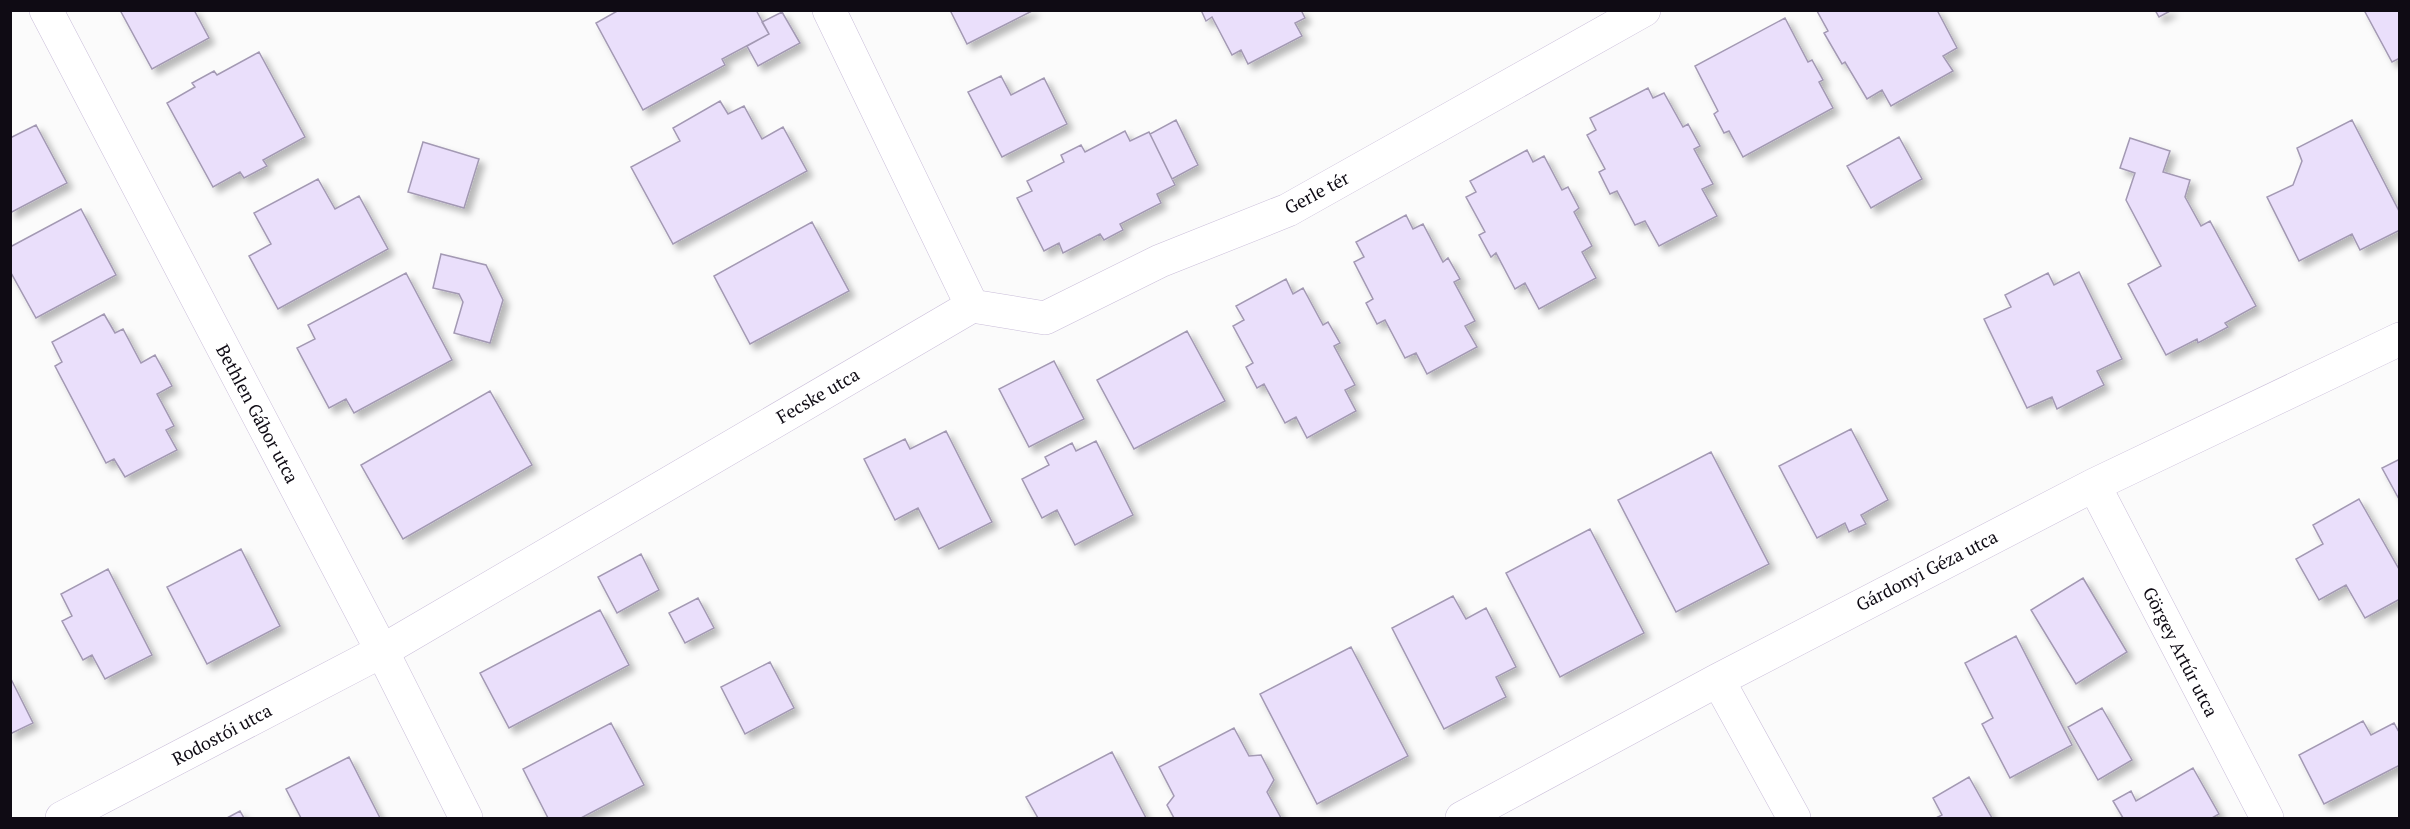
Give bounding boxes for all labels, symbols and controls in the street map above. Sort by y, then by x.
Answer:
street label: Gerle tér [1280,165,1353,219]
street label: Bethlen Gábor utca [211,340,305,487]
street label: Fecske utca [772,362,863,429]
street label: Gárdonyi Géza utca [1852,524,2001,616]
street label: Görgey Artúr utca [2138,583,2224,721]
street label: Rodostói utca [167,698,276,770]

